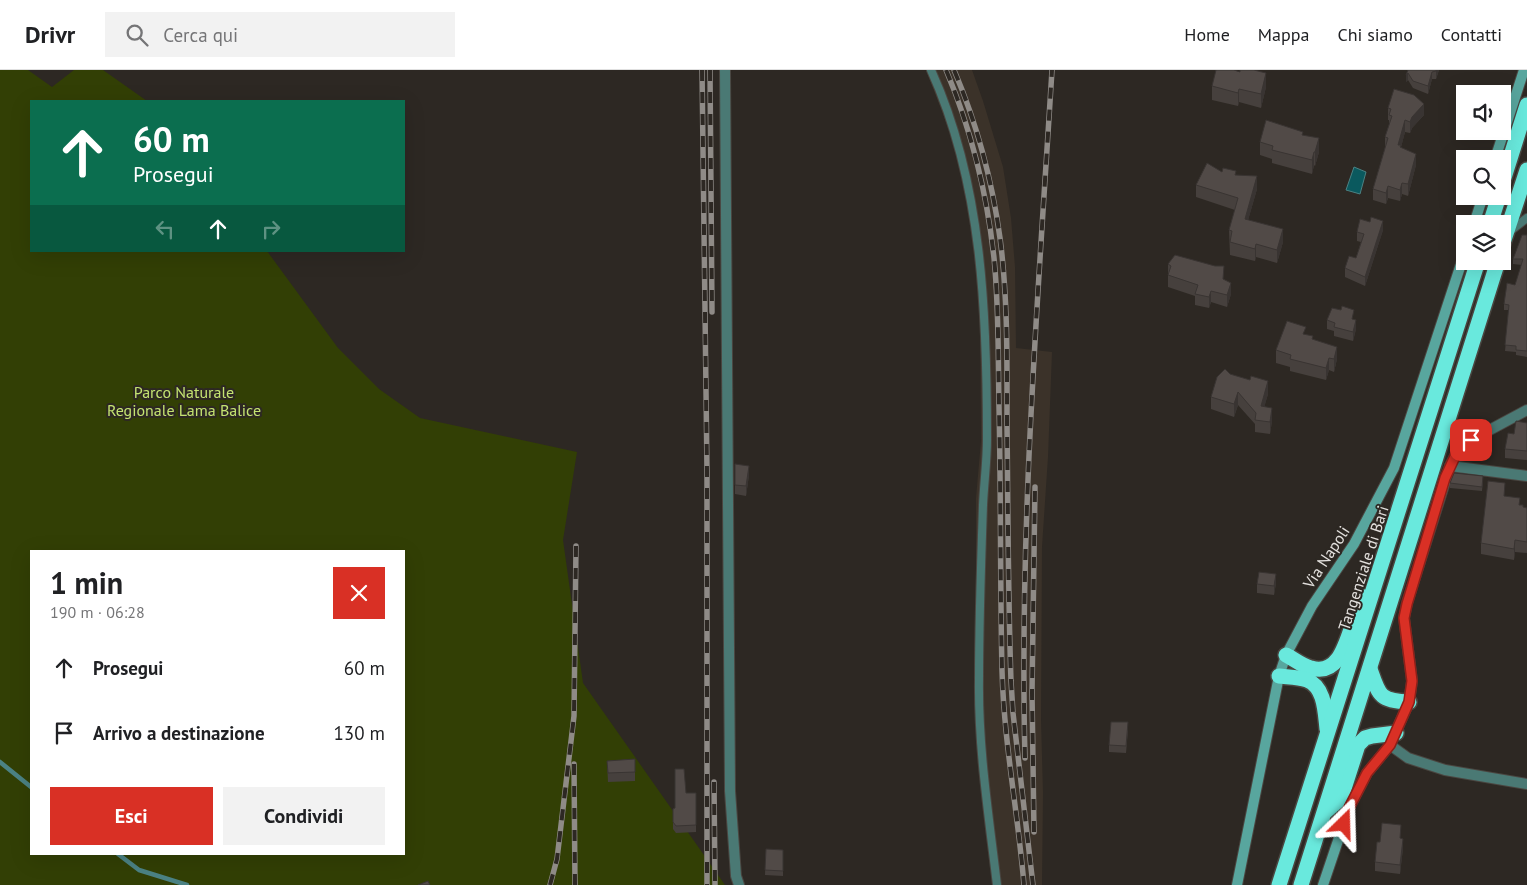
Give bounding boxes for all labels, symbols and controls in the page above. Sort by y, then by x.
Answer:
search box [105,12,455,57]
text: Drivr [25,19,75,50]
icon: search [123,21,151,49]
text: Cerca qui [163,23,238,47]
text: Home [1184,23,1230,46]
text: Mappa [1258,23,1309,46]
text: Chi siamo [1337,23,1413,46]
text: Contatti [1441,23,1502,46]
map controls [1456,85,1511,270]
button: sound [1456,85,1511,140]
text: 60 m [133,116,210,162]
icon: ahead [50,120,115,185]
button: search [1456,150,1511,205]
text: Prosegui [133,160,214,188]
icon: left [151,215,179,243]
icon: ahead [204,215,232,243]
icon: right [257,215,285,243]
button: layers [1456,215,1511,270]
park label: Parco Naturale Regionale Lama Balice [107,382,261,420]
pin [1450,419,1492,461]
icon: arrive [1457,426,1485,454]
street label: Tangenziale di Bari [1333,503,1393,633]
street label: Via Napoli [1298,522,1354,593]
text: 1 min [50,563,123,602]
button: close [333,567,385,619]
text: 190 m · 06:28 [50,602,145,622]
icon: ahead [50,654,78,682]
text: Prosegui [93,656,163,680]
text: 60 m [344,656,385,680]
icon: arrive [50,719,78,747]
text: Arrivo a destinazione [93,721,265,745]
text: 130 m [333,721,385,745]
button: Esci [50,787,213,845]
button: Condividi [223,787,385,845]
position arrow [1317,797,1369,849]

